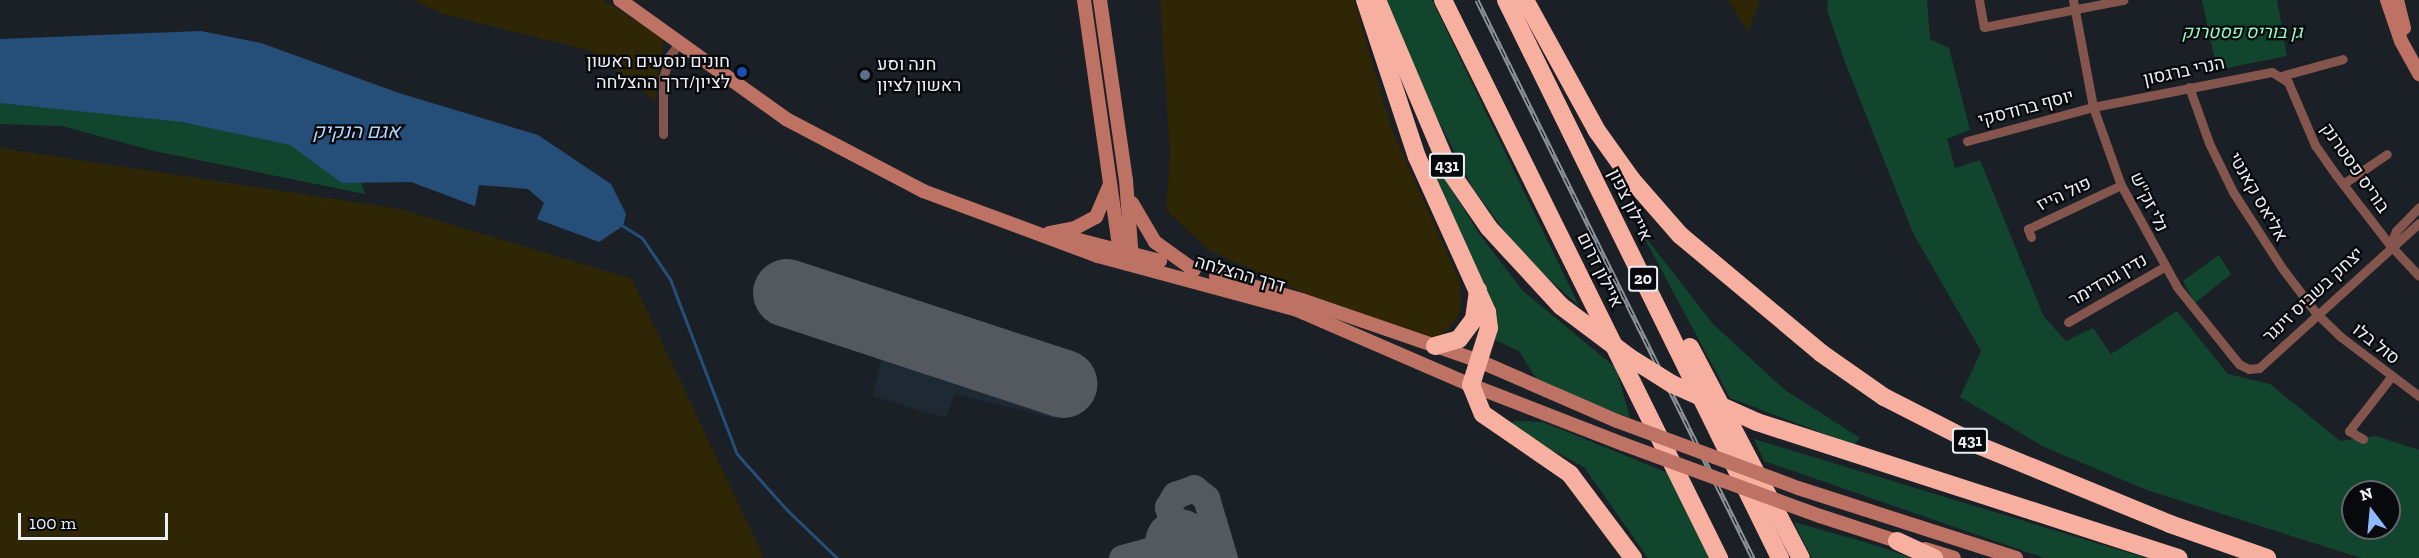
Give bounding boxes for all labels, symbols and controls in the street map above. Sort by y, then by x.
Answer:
park label: גן בוריס פסטרנק [2182,21,2302,43]
place label: חונים נוסעים ראשון לציון/דרך ההצלחה [586,51,730,94]
street label: הנרי ברגסון [2141,52,2227,90]
place label: חנה וסע ראשון לציון [877,54,961,97]
marker: חונים נוסעים ראשון לציון/דרך ההצלחה [735,65,749,79]
marker: חנה וסע ראשון לציון [858,68,872,82]
street label: יוסף ברודסקי [1976,85,2076,131]
water label: אגם הנקיק [312,119,400,143]
street label: בוריס פסטרנק [2316,119,2394,217]
street label: אליאס קאנטי [2224,149,2292,245]
road number: 431 [1428,153,1466,179]
street label: איילון צפון [1603,165,1657,245]
street label: נלי זק"ש [2125,169,2173,235]
street label: פול הייז [2033,172,2095,216]
street label: איילון דרום [1572,229,1628,311]
street label: יצחק בשביס זינגר [2258,243,2368,347]
street label: נדין גורדימר [2065,249,2151,311]
street label: דרך ההצלחה [1192,251,1288,297]
road number: 20 [1628,266,1658,292]
street label: סול בלו [2348,319,2404,369]
road number: 431 [1950,428,1990,454]
north arrow [2341,480,2401,540]
text: N [2358,483,2375,505]
scale bar [21,501,171,539]
text: 100 m [29,512,76,534]

